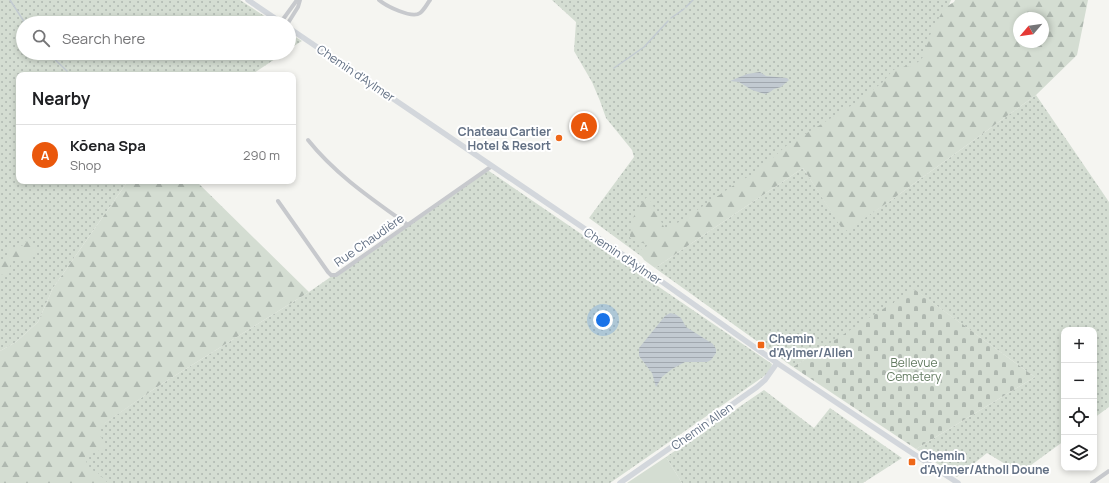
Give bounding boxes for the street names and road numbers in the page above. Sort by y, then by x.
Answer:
street label: Chemin d'Aylmer [314,41,399,106]
street label: Rue Chaudière [331,210,407,270]
street label: Chemin d'Aylmer [581,224,666,289]
street label: Chemin Allen [668,398,736,454]

